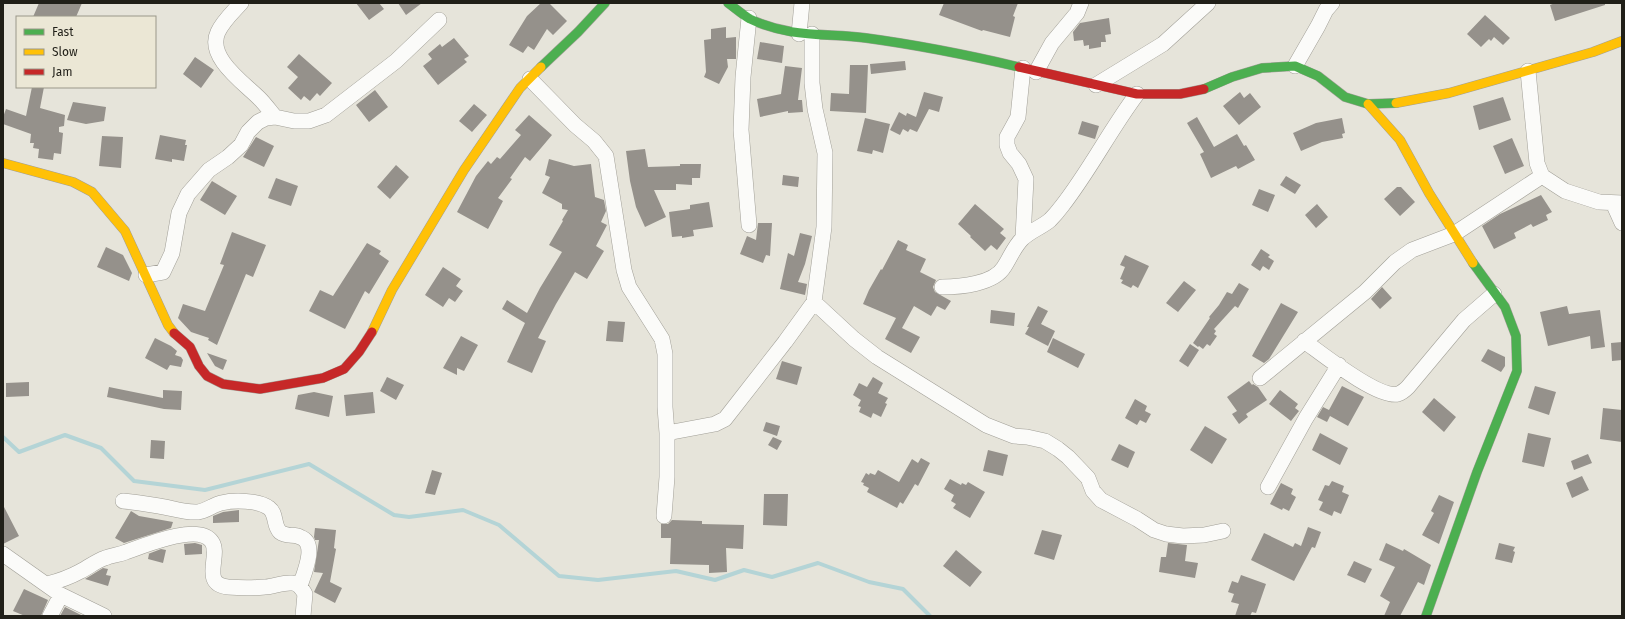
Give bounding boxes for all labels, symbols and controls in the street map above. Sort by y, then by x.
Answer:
legend [16,16,156,88]
text: Fast [52,25,74,39]
text: Slow [52,45,78,59]
text: Jam [52,65,72,79]

